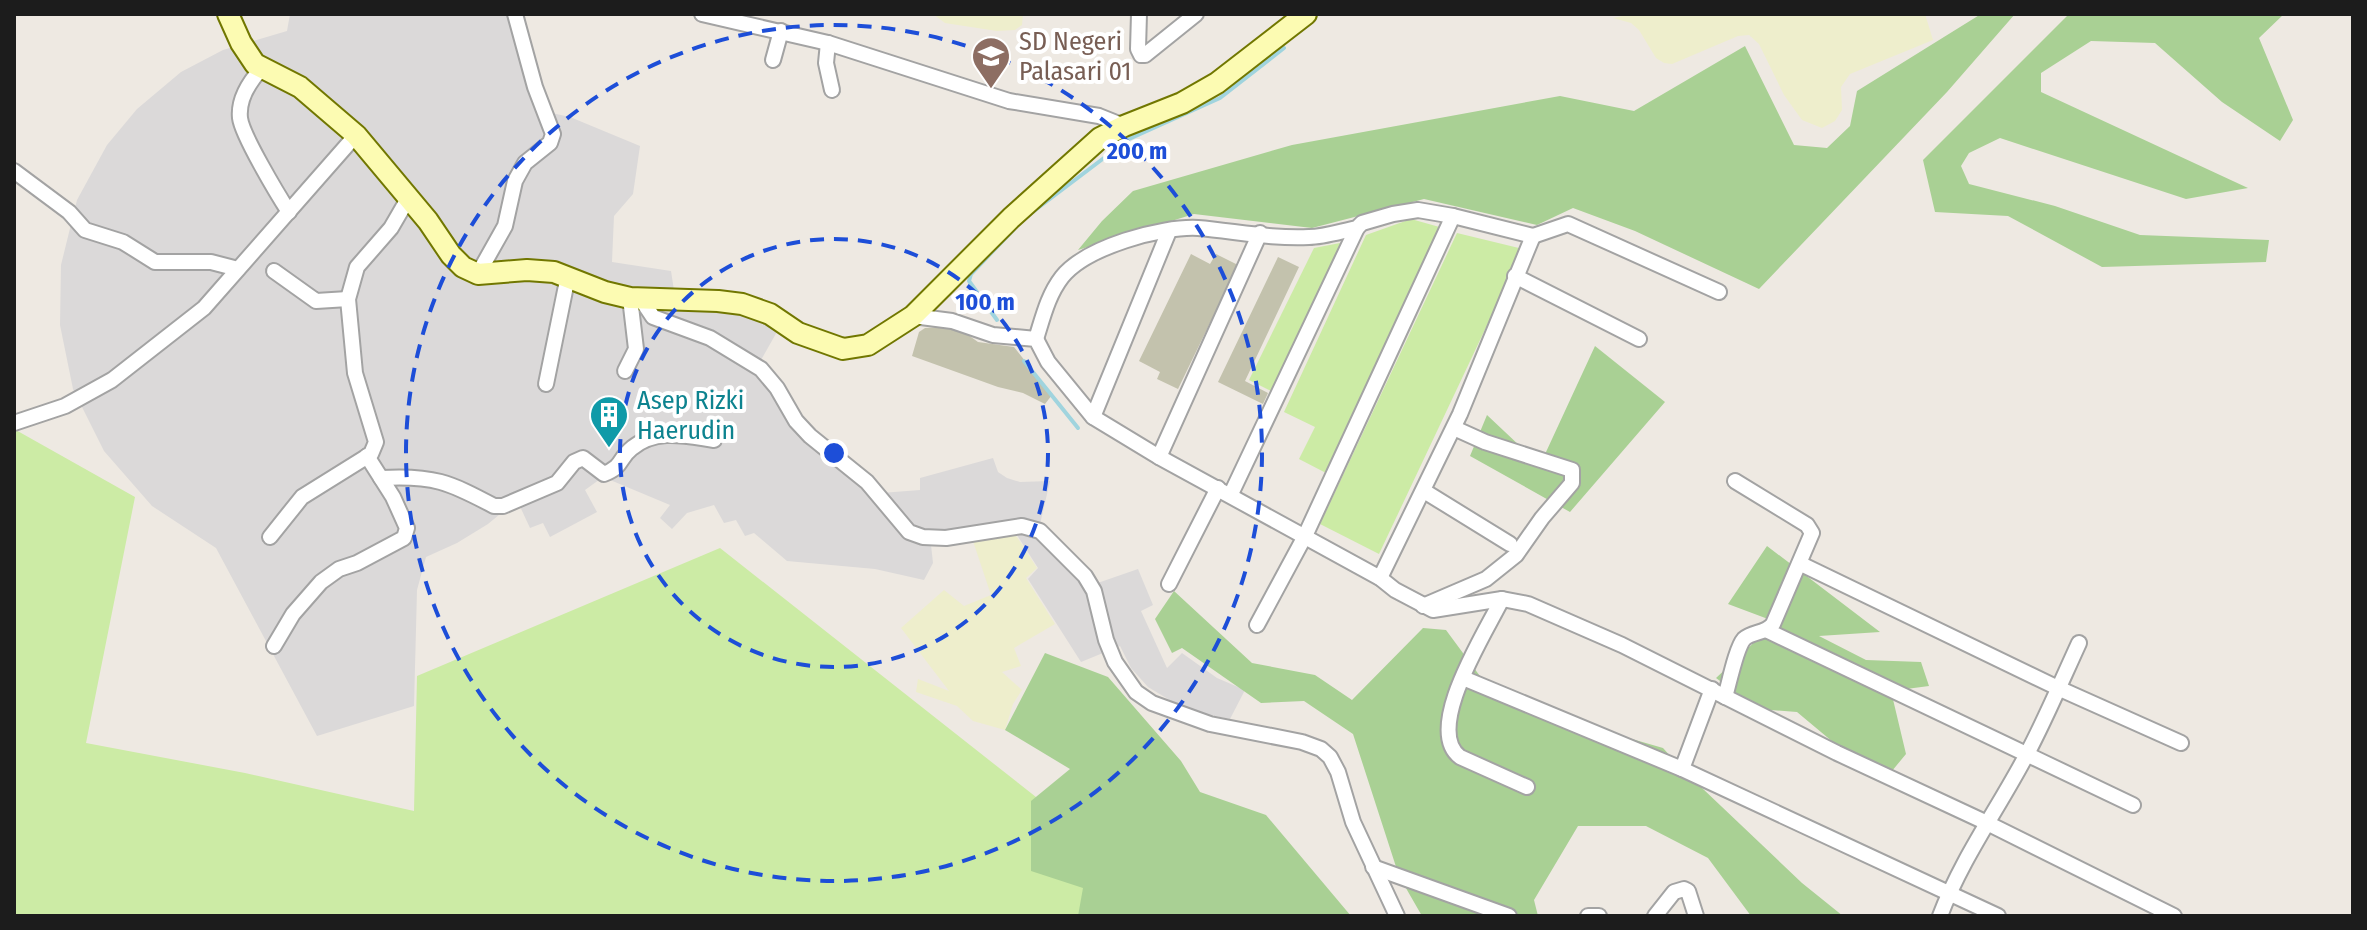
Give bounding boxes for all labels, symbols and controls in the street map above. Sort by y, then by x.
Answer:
place label: SD Negeri Palasari 01 [1019,26,1131,87]
school or university icon: SD Negeri Palasari 01 [970,35,1012,90]
text: 200 m [1106,137,1167,165]
text: 100 m [955,288,1015,316]
place label: Asep Rizki Haerudin [637,385,744,446]
building icon: Asep Rizki Haerudin [588,394,630,449]
centre of rings [820,439,848,467]

